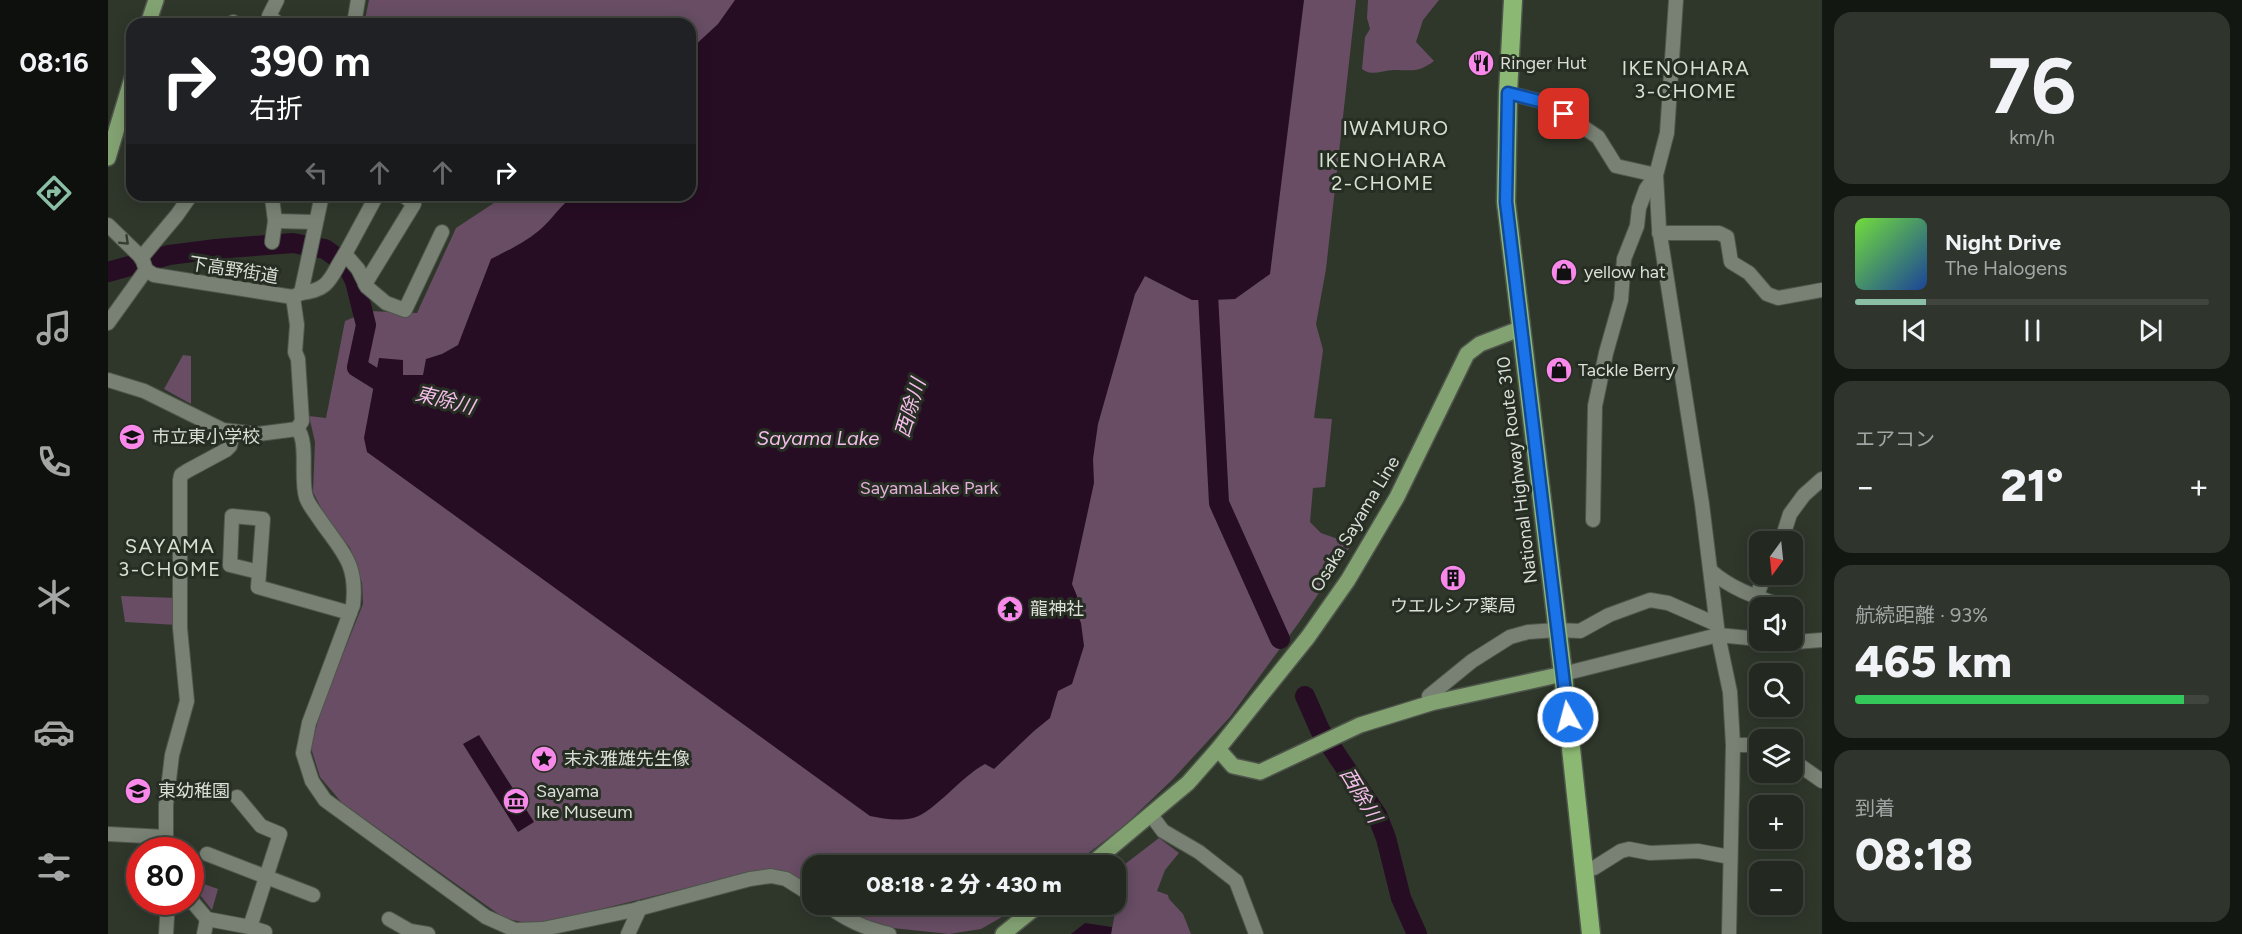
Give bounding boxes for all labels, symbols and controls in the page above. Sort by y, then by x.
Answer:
text: 390 m [249,36,371,87]
text: 76 [1988,39,2076,133]
icon: right [150,42,228,120]
text: 08:16 [19,46,89,79]
restaurant icon: Ringer Hut [1466,48,1496,78]
place label: Ringer Hut [1500,52,1587,74]
district label: IKENOHARA 3-CHOME [1622,56,1750,103]
pin [1538,88,1589,139]
text: 右折 [249,92,303,125]
icon: arrive [1547,97,1580,130]
district label: IWAMURO [1342,116,1450,140]
text: km/h [2009,125,2055,149]
district label: IKENOHARA 2-CHOME [1319,148,1447,195]
icon: left [300,156,333,189]
icon: ahead [363,156,396,189]
icon: ahead [426,156,459,189]
icon: right [489,156,522,189]
icon: directions [33,172,75,214]
text: Night Drive [1945,229,2061,256]
one-way arrow [117,234,128,245]
street label: 下高野街道 [188,252,280,288]
text: The Halogens [1945,256,2067,280]
shop icon: yellow hat [1549,257,1579,287]
place label: yellow hat [1584,261,1666,283]
icon: music [33,307,75,349]
icon: previous [1898,314,1931,347]
icon: pause [2016,314,2049,347]
icon: next [2134,314,2167,347]
street label: National Highway Route 310 [1492,355,1542,585]
shop icon: Tackle Berry [1544,355,1574,385]
place label: Tackle Berry [1578,359,1676,381]
water label: 西除川 [890,374,931,440]
water label: 東除川 [413,381,479,419]
school or university icon: 市立東小学校 [117,422,147,452]
place label: 市立東小学校 [152,426,260,448]
water label: Sayama Lake [757,426,879,450]
text: エアコン [1855,427,1935,451]
icon: phone [33,441,75,483]
street label: Osaka Sayama Line [1306,452,1404,596]
text: 21° [2001,458,2063,512]
text: − [1855,467,1876,506]
text: + [2188,467,2209,506]
park label: SayamaLake Park [860,477,999,499]
north arrow [1749,531,1803,585]
map controls [1749,531,1803,915]
district label: SAYAMA 3-CHOME [118,534,222,581]
building icon: ウエルシア薬局 [1438,563,1468,593]
icon: climate [33,576,75,618]
temple icon: 龍神社 [995,594,1025,624]
place label: ウエルシア薬局 [1390,595,1516,617]
button: sound [1749,597,1803,651]
place label: 龍神社 [1030,598,1084,620]
text: 航続距離 · 93% [1855,603,1988,627]
text: 465 km [1855,634,2012,688]
button: search [1749,663,1803,717]
position arrow [1536,685,1600,749]
icon: car [33,711,75,753]
button: layers [1749,729,1803,783]
place icon: 末永雅雄先生像 [529,744,559,774]
place label: 末永雅雄先生像 [564,748,690,770]
water label: 西除川 [1335,763,1388,829]
school or university icon: 東幼稚園 [123,776,153,806]
place label: 東幼稚園 [158,780,230,802]
place label: Sayama Ike Museum [536,780,633,823]
museum icon: Sayama Ike Museum [501,786,531,816]
button: + [1749,795,1803,849]
text: 到着 [1855,796,1895,820]
text: 08:18 [1855,827,1973,881]
speed limit sign: 80 [126,837,204,915]
icon: filters [33,846,75,888]
button: − [1749,861,1803,915]
text: 08:18 · 2 分 · 430 m [866,871,1062,898]

